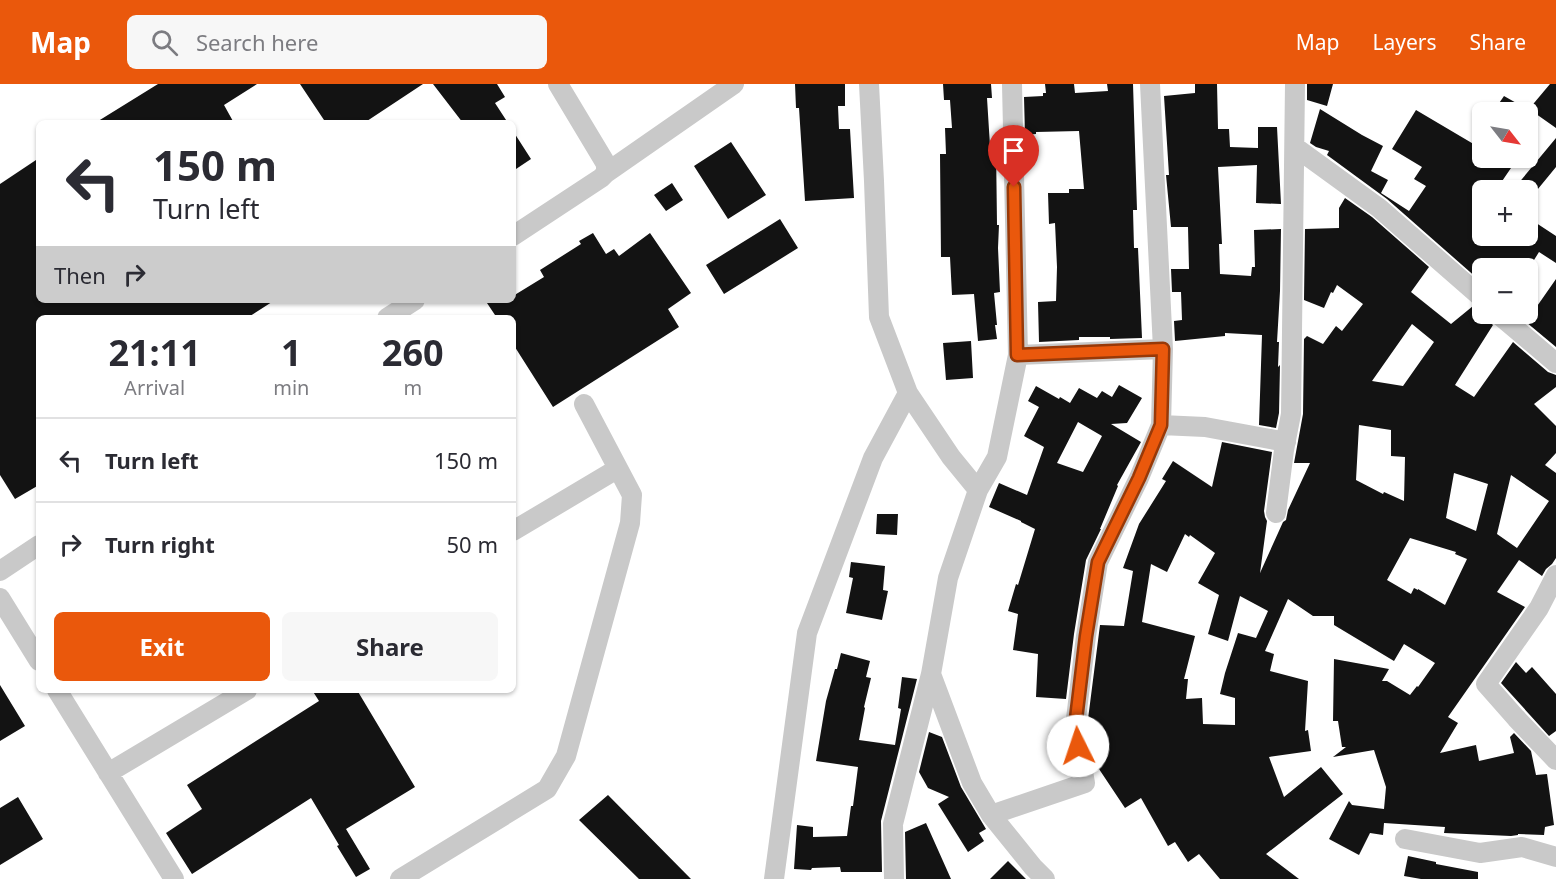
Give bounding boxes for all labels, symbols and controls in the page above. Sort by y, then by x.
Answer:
search box [127,15,547,69]
text: Map [30,23,91,61]
icon: search [148,26,181,59]
text: Search here [196,27,318,57]
text: Map [1296,28,1340,56]
text: Layers [1373,28,1437,56]
text: Share [1470,28,1526,56]
north arrow [1472,102,1538,168]
map controls [1472,102,1538,324]
pin [988,125,1039,187]
icon: arrive [997,134,1030,167]
text: 150 m [153,136,277,193]
icon: left [54,144,132,222]
button: + [1472,180,1538,246]
text: Turn left [153,190,259,227]
icon: right [118,258,151,291]
button: − [1472,258,1538,324]
text: Then [54,260,106,290]
text: 21:11 [108,328,201,377]
text: 1 [281,328,302,377]
text: 260 [382,328,444,377]
text: Arrival [124,374,185,401]
text: min [273,374,309,401]
text: m [403,374,422,401]
icon: left [54,444,87,477]
text: Turn left [105,445,199,475]
text: 150 m [434,445,498,475]
icon: right [54,528,87,561]
text: Turn right [105,529,215,559]
text: 50 m [447,529,498,559]
button: Exit [54,612,270,681]
button: Share [282,612,498,681]
position arrow [1046,714,1110,778]

